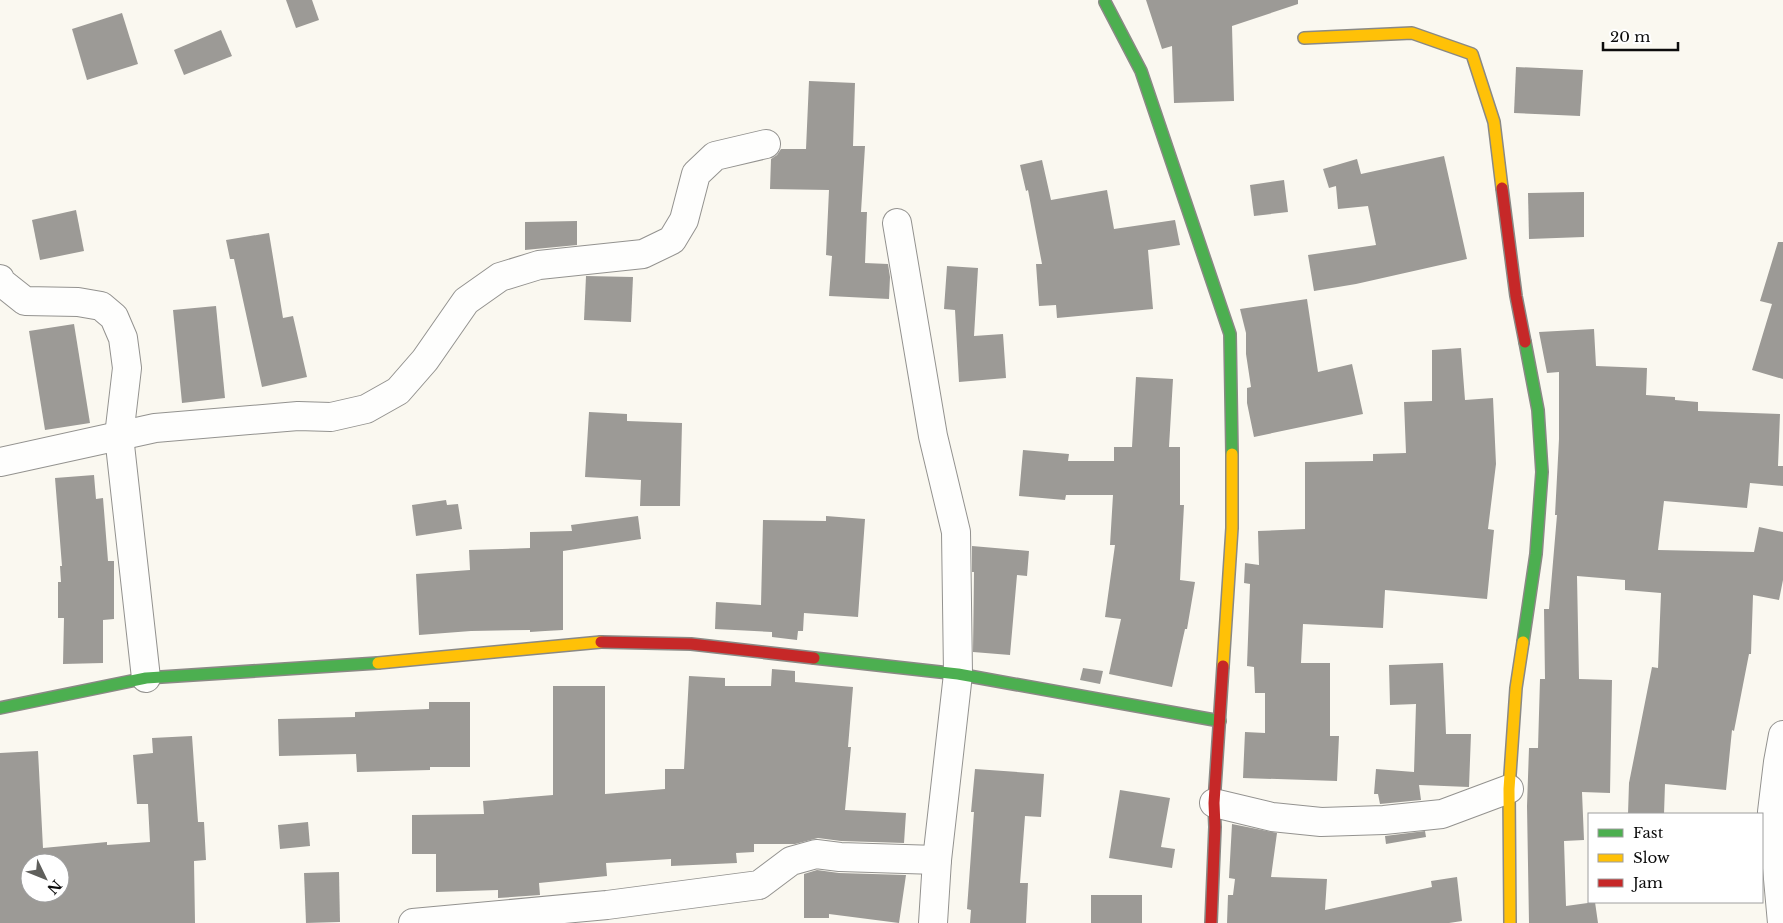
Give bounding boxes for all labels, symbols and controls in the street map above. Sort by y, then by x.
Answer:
scale bar [1603,20,1678,52]
text: 20 m [1610,27,1650,46]
legend [1588,813,1763,903]
text: Fast [1633,823,1664,842]
text: Slow [1633,848,1670,867]
north arrow [20,853,70,903]
text: Jam [1631,873,1663,892]
text: N [43,876,66,898]

